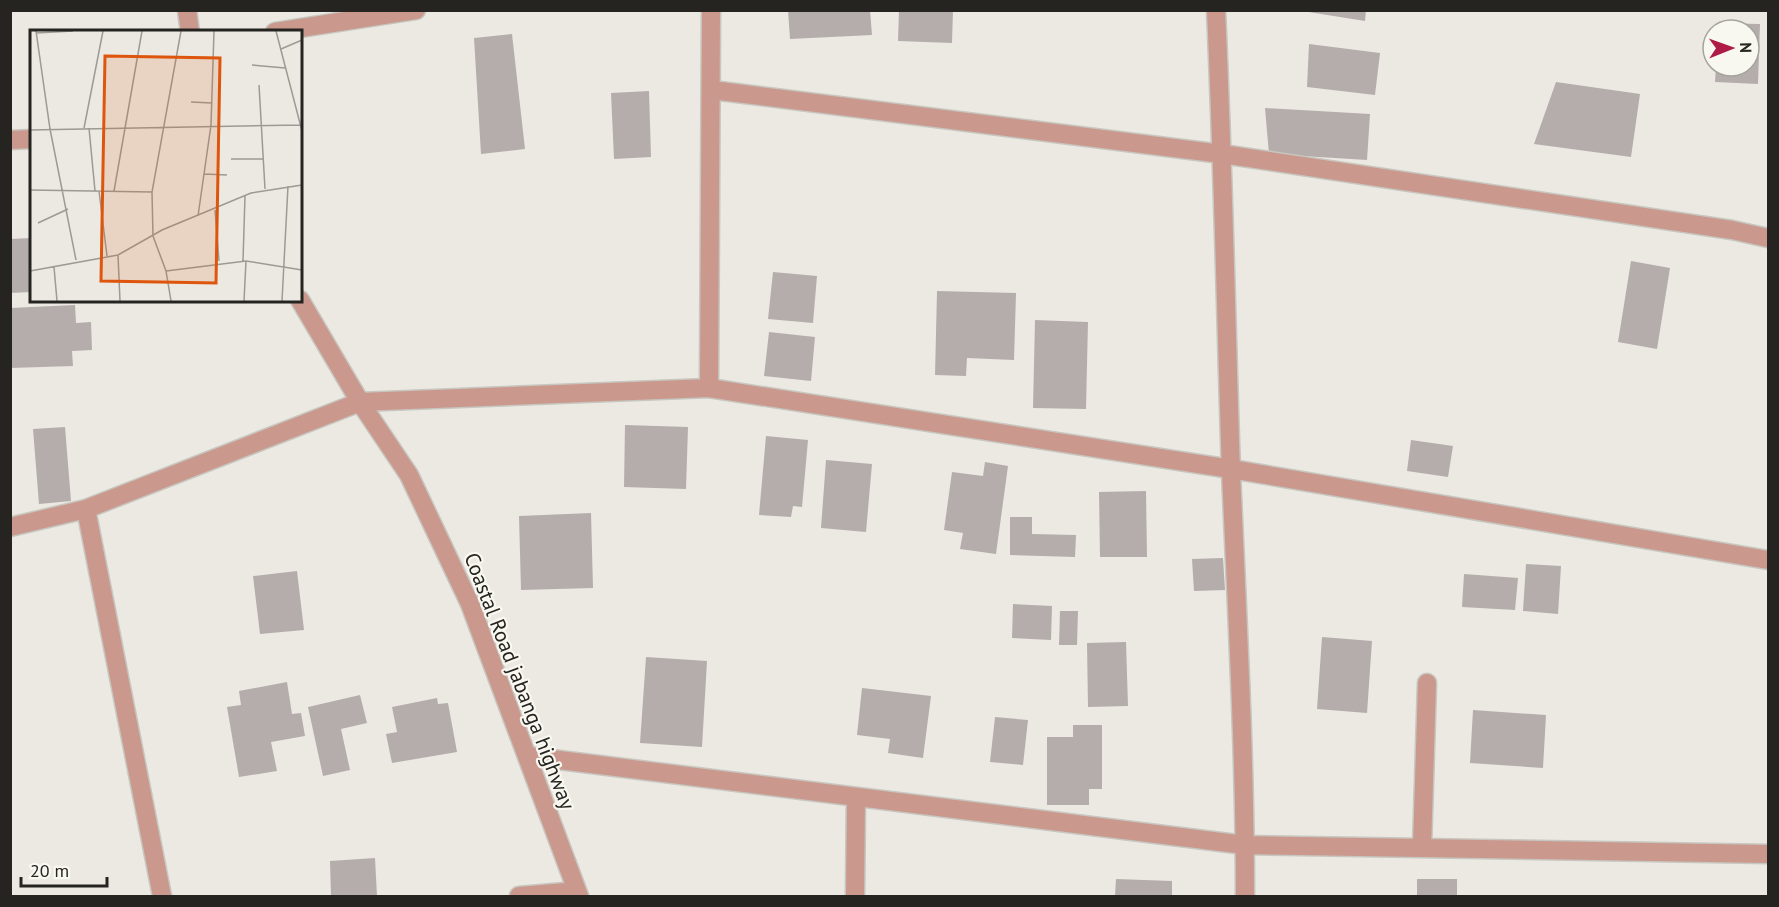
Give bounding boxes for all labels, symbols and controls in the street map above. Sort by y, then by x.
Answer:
north arrow [1701,18,1761,78]
inset map [30,30,302,302]
text: N [1736,42,1756,53]
street label: Coastal Road jabanga highway [458,549,582,814]
scale bar [21,850,106,888]
text: 20 m [30,859,69,882]

